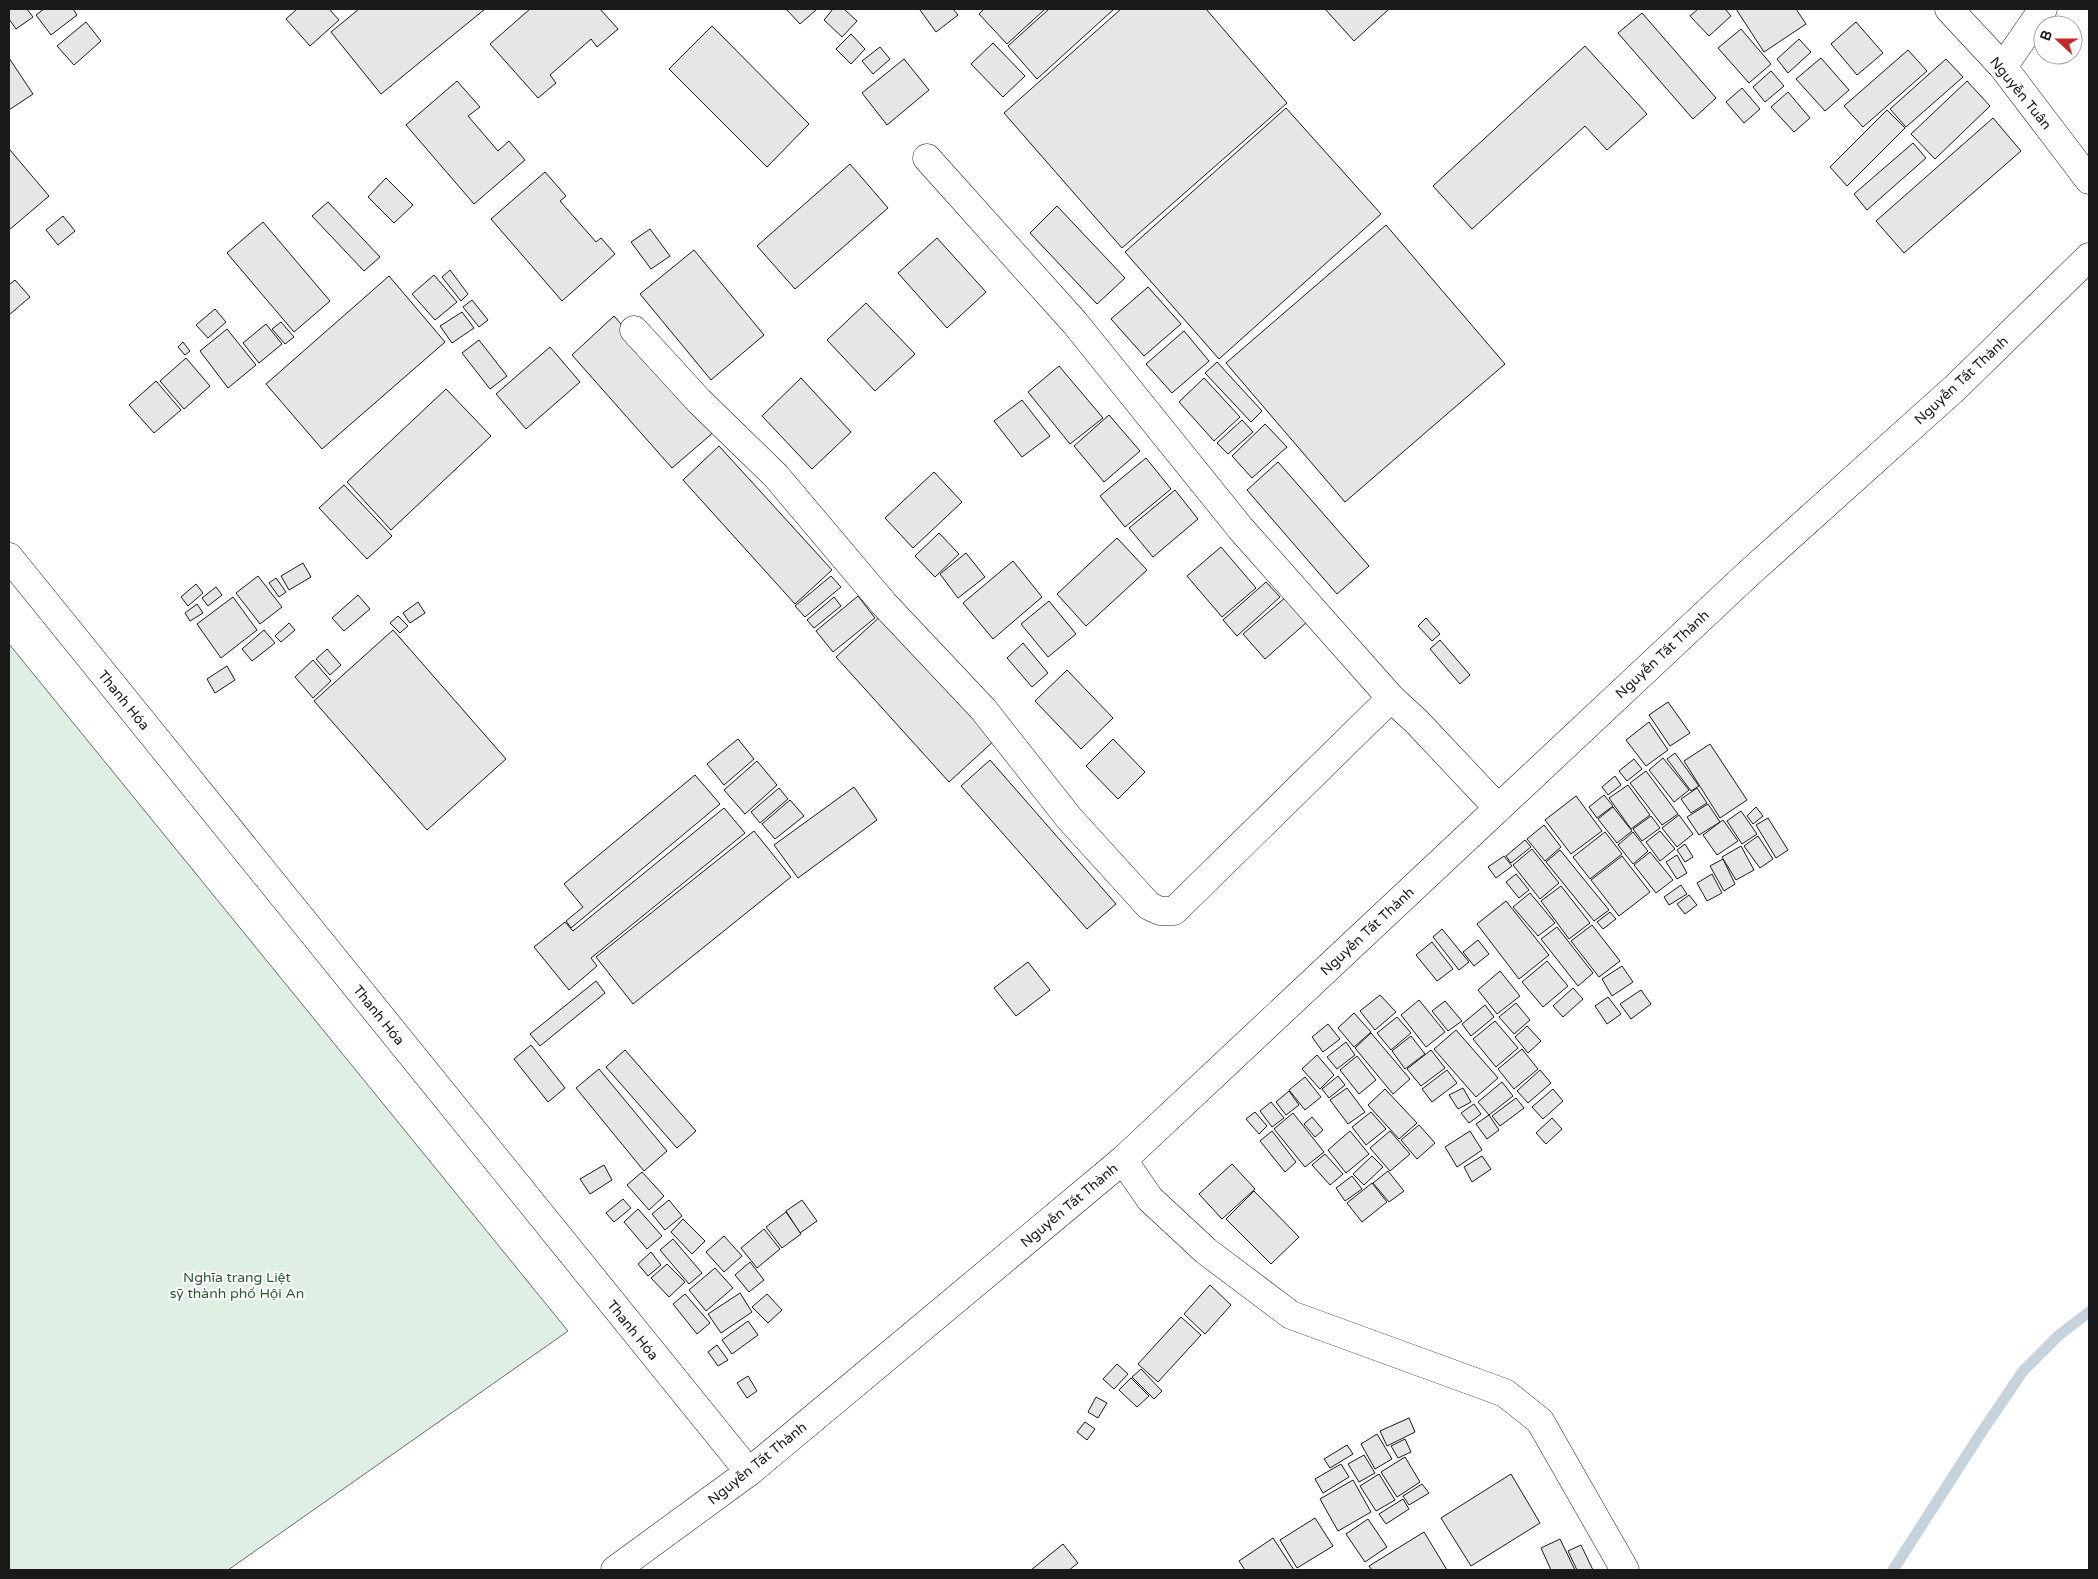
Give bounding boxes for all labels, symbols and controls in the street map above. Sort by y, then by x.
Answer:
north arrow [2033,15,2083,65]
text: B [2037,28,2056,43]
street label: Nguyễn Tuân [1986,54,2055,133]
street label: Nguyễn Tất Thành [1911,333,2012,428]
street label: Nguyễn Tất Thành [1612,607,1713,702]
street label: Thanh Hóa [94,667,153,734]
street label: Nguyễn Tất Thành [1317,884,1418,979]
street label: Thanh Hóa [349,982,408,1049]
street label: Nguyễn Tất Thành [1017,1160,1121,1251]
park label: Nghĩa trang Liệt sỹ thành phố Hội An [170,1269,304,1302]
street label: Thanh Hóa [603,1297,662,1364]
street label: Nguyễn Tất Thành [705,1418,810,1508]

